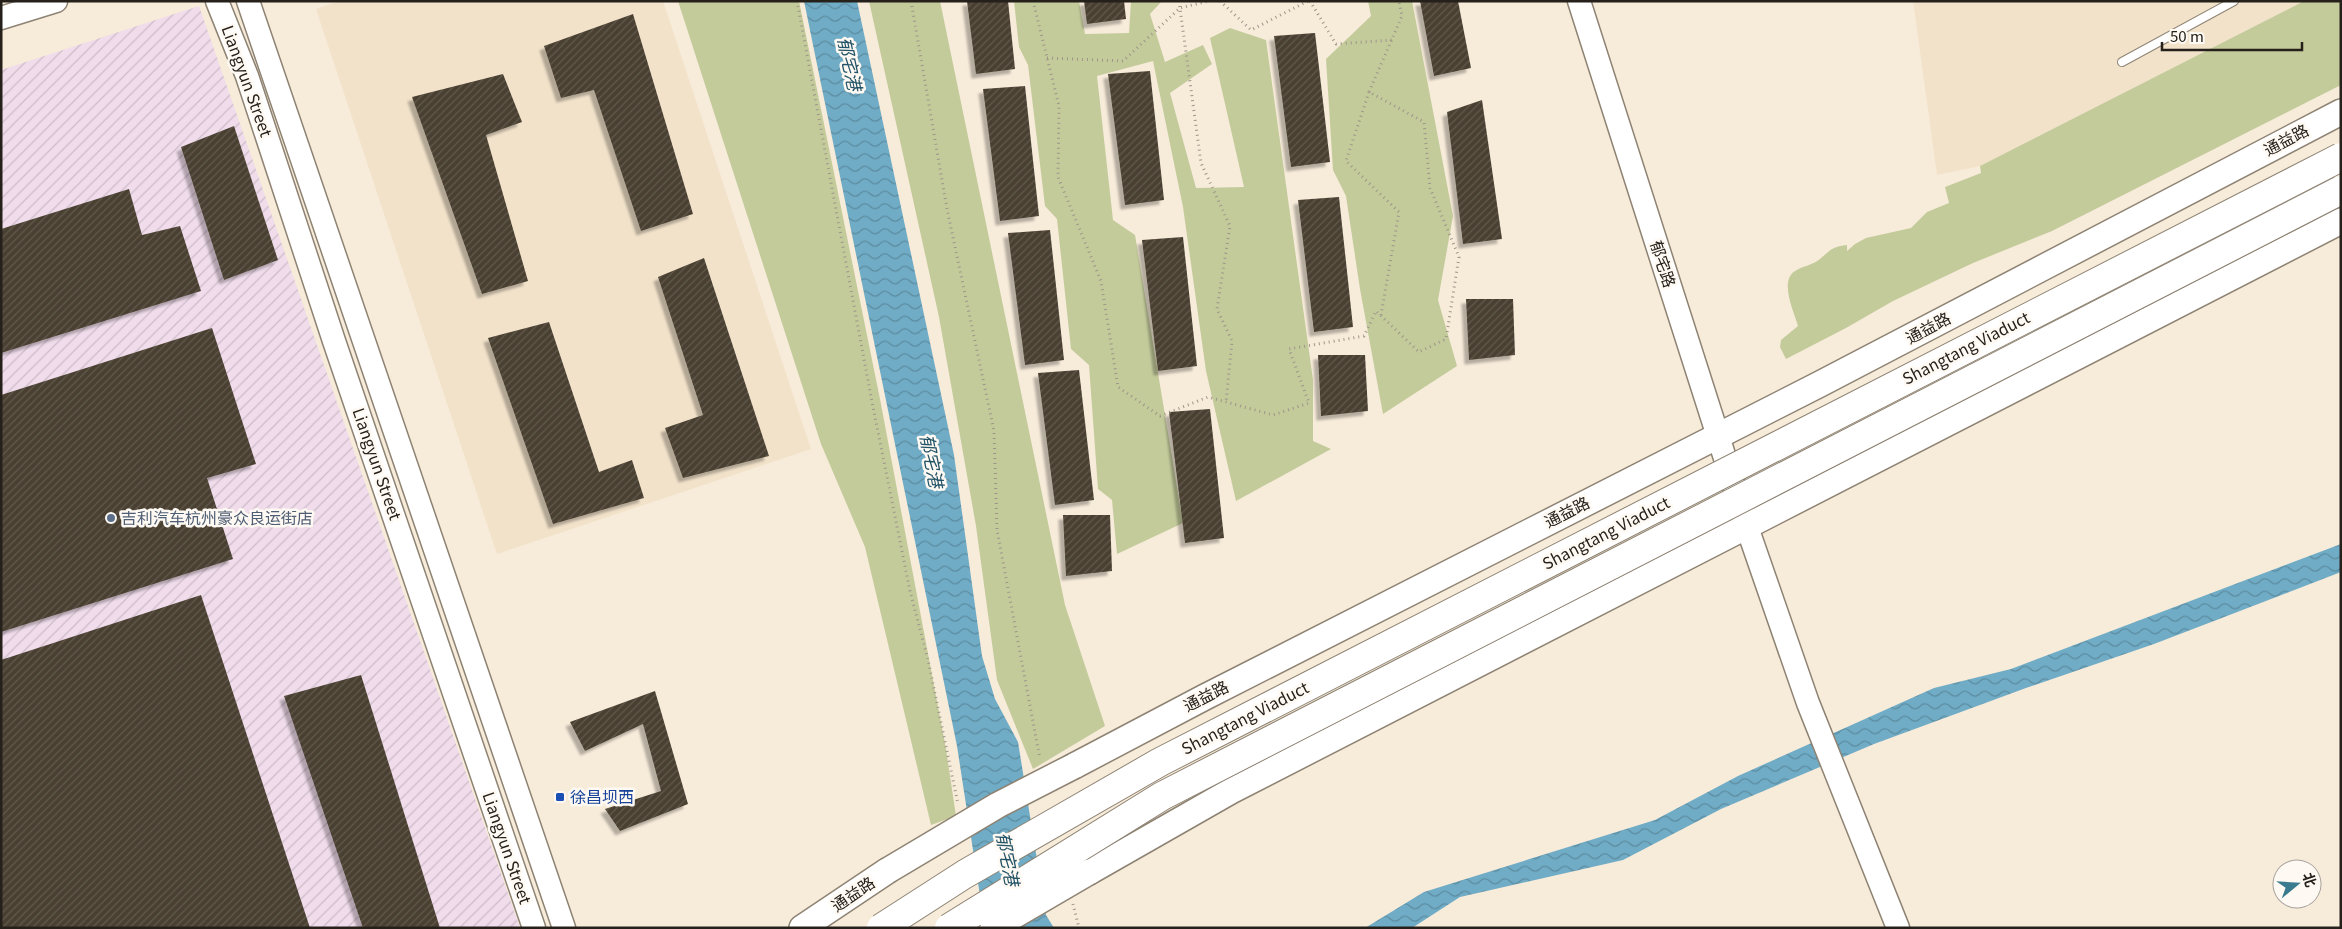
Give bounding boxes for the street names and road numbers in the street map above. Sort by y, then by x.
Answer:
street label: Liangyun Street [217,22,279,140]
street label: 通益路 [2259,117,2312,161]
street label: 郁宅路 [1645,237,1683,290]
street label: Shangtang Viaduct [1898,305,2033,390]
street label: 通益路 [1901,305,1954,349]
street label: Liangyun Street [348,404,408,523]
street label: Shangtang Viaduct [1538,490,1673,575]
street label: 通益路 [1540,490,1593,533]
street label: 通益路 [1179,674,1232,717]
street label: Shangtang Viaduct [1177,675,1312,760]
street label: Liangyun Street [478,788,538,907]
street label: 通益路 [826,870,879,917]

